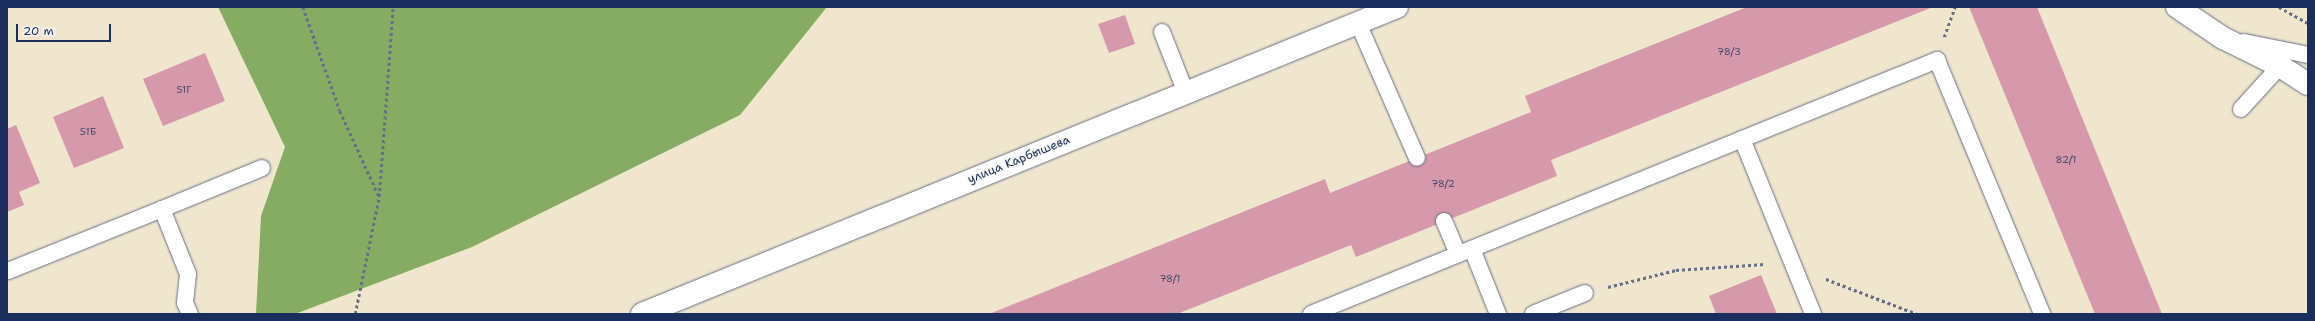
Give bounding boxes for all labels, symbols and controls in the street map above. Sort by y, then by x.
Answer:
scale bar [18,16,113,42]
text: 20 m [23,23,54,39]
house number: 78/3 [1717,46,1741,58]
house number: 51Г [176,84,192,96]
house number: 51Б [80,126,96,138]
street label: улица Карбышева [966,133,1072,187]
house number: 82/1 [2056,154,2076,166]
house number: 78/2 [1431,178,1455,190]
house number: 78/1 [1159,273,1181,285]

